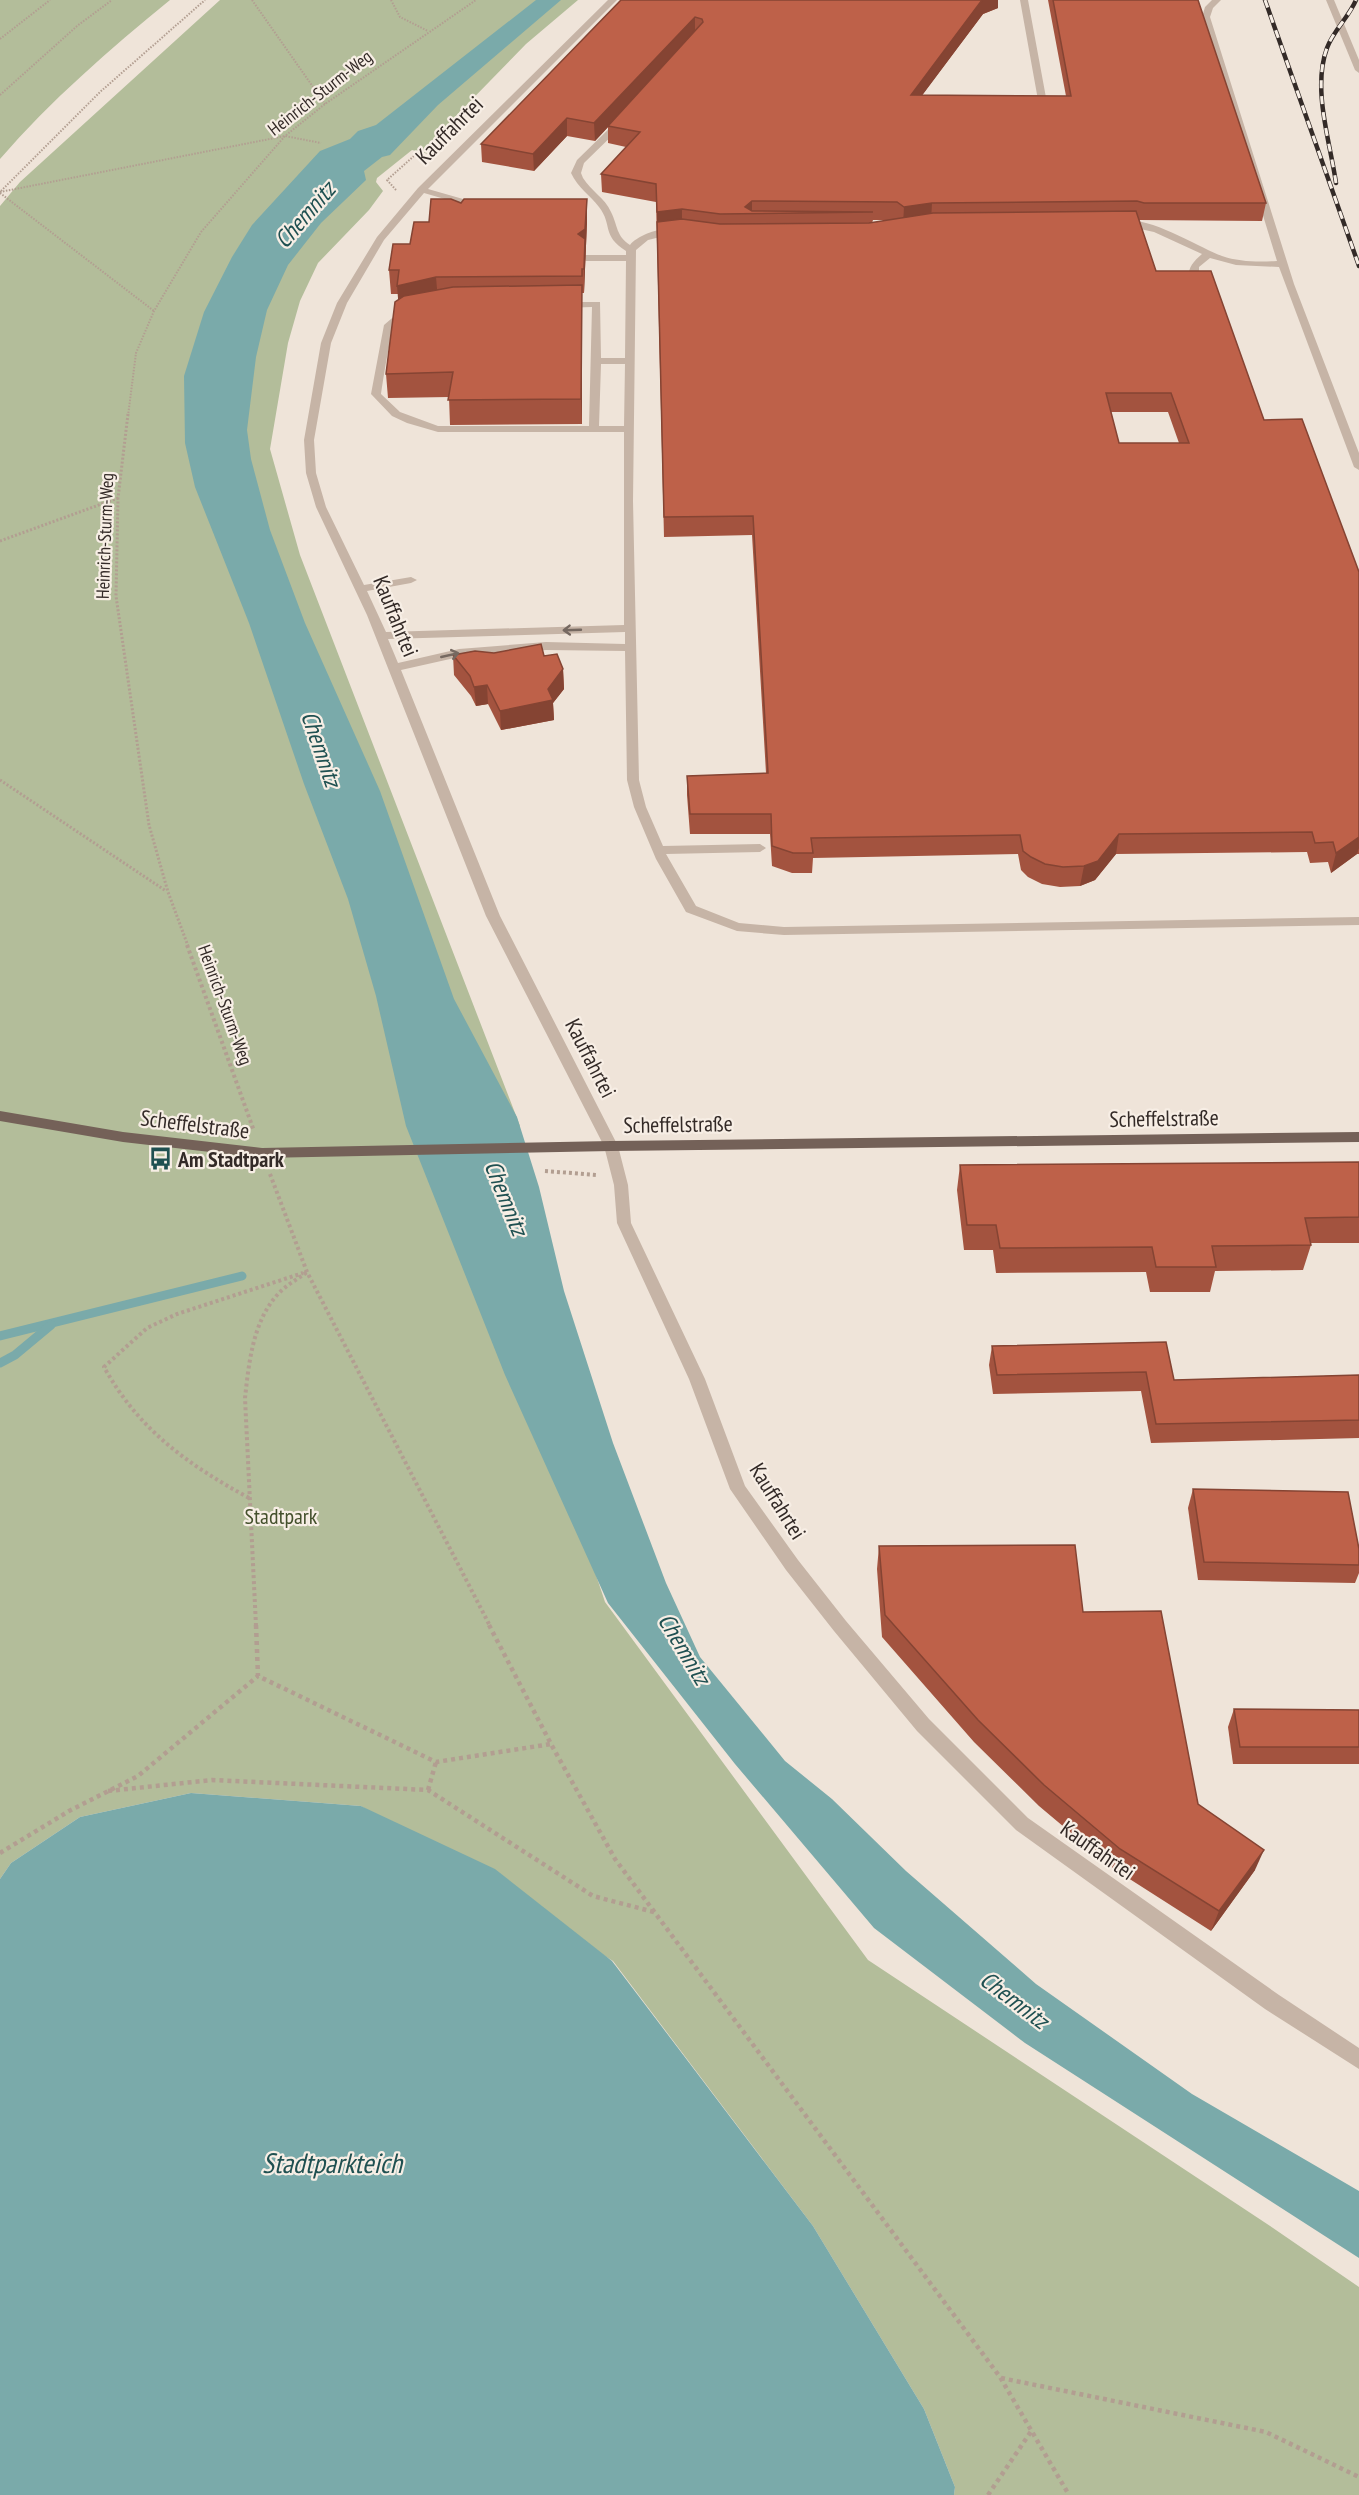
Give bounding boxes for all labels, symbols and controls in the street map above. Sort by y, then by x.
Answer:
street label: Heinrich-Sturm-Weg [263,45,376,140]
street label: Kauffahrtei [409,90,489,170]
water label: Chemnitz [267,173,343,254]
street label: Heinrich-Sturm-Weg [91,473,118,599]
street label: Kauffahrtei [367,571,425,661]
one-way arrow [562,624,582,635]
one-way arrow [440,649,459,661]
water label: Chemnitz [294,707,350,793]
street label: Heinrich-Sturm-Weg [193,942,258,1068]
street label: Kauffahrtei [559,1014,623,1102]
street label: Scheffelstraße [139,1103,251,1145]
street label: Scheffelstraße [1109,1103,1219,1133]
street label: Scheffelstraße [623,1109,733,1139]
place label: Am Stadtpark [177,1145,285,1173]
bus stop icon: Am Stadtpark [147,1146,173,1172]
water label: Chemnitz [477,1156,536,1242]
street label: Kauffahrtei [744,1458,812,1544]
park label: Stadtpark [245,1502,318,1530]
water label: Chemnitz [651,1607,719,1692]
street label: Kauffahrtei [1055,1814,1141,1886]
water label: Chemnitz [974,1964,1057,2037]
water label: Stadtparkteich [262,2144,404,2181]

